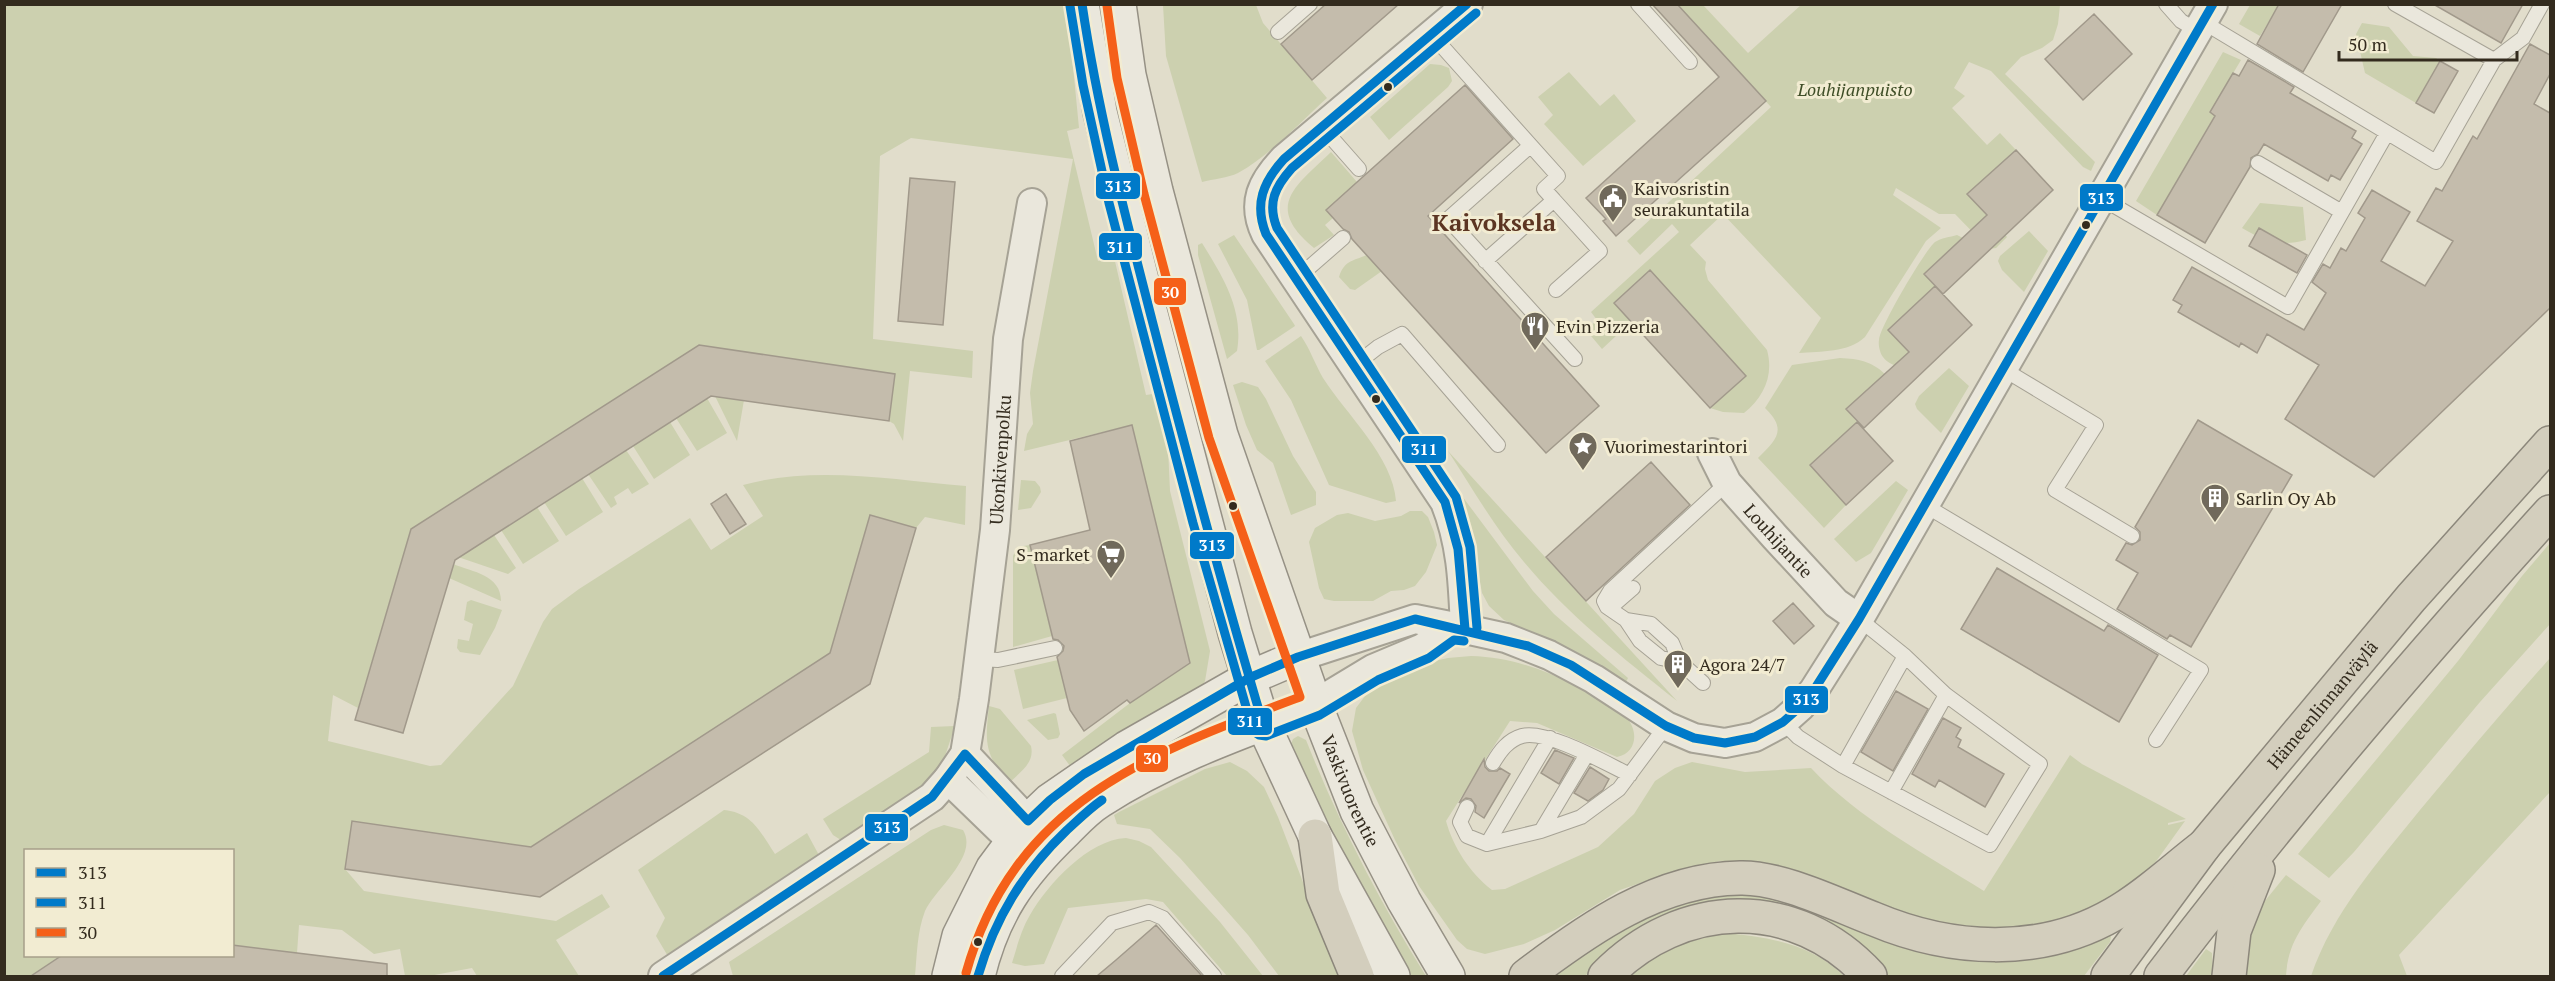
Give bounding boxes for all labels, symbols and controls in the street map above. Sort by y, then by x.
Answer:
scale bar [2339,24,2518,62]
text: 50 m [2348,32,2388,56]
park label: Louhijanpuisto [1796,77,1913,101]
unlabelled marker [1382,81,1394,93]
line badge: 313 [1095,172,1141,200]
text: 313 [1104,175,1132,197]
place label: Kaivosristin seurakuntatila [1634,176,1750,221]
public building icon: Kaivosristin seurakuntatila [1597,182,1629,224]
line badge: 313 [2079,183,2124,212]
text: 313 [2087,187,2115,209]
district label: Kaivoksela [1432,206,1557,238]
unlabelled marker [2080,219,2092,231]
line badge: 311 [1098,232,1143,261]
text: 311 [1106,236,1134,258]
line badge: 30 [1153,277,1187,306]
text: 30 [1161,281,1179,303]
restaurant icon: Evin Pizzeria [1519,310,1551,352]
place label: Evin Pizzeria [1556,314,1660,338]
unlabelled marker [1370,393,1382,405]
street label: Ukonkivenpolku [983,394,1016,525]
place icon: Vuorimestarintori [1567,430,1599,472]
place label: Vuorimestarintori [1604,434,1748,458]
line badge: 311 [1401,435,1447,464]
text: 311 [1410,438,1438,460]
building icon: Sarlin Oy Ab [2199,482,2231,524]
place label: Sarlin Oy Ab [2236,486,2336,510]
street label: Louhijantie [1739,498,1819,583]
unlabelled marker [1227,500,1239,512]
line badge: 313 [1189,531,1235,560]
text: 313 [1198,534,1226,556]
supermarket icon: S-market [1095,538,1127,580]
place label: S-market [1016,542,1090,566]
street label: Hämeenlinnanväylä [2262,635,2383,774]
building icon: Agora 24/7 [1662,648,1694,690]
place label: Agora 24/7 [1699,652,1785,676]
line badge: 313 [1784,685,1829,714]
text: 313 [1792,688,1820,710]
line badge: 311 [1227,707,1273,736]
text: 311 [1236,710,1264,732]
street label: Vaskivuorentie [1316,731,1386,851]
line badge: 30 [1135,744,1169,773]
text: 30 [1143,747,1161,769]
line badge: 313 [864,813,909,842]
text: 313 [873,816,901,838]
legend [24,849,234,957]
text: 313 [78,860,107,884]
text: 311 [78,890,107,914]
text: 30 [78,920,97,944]
unlabelled marker [972,936,984,948]

